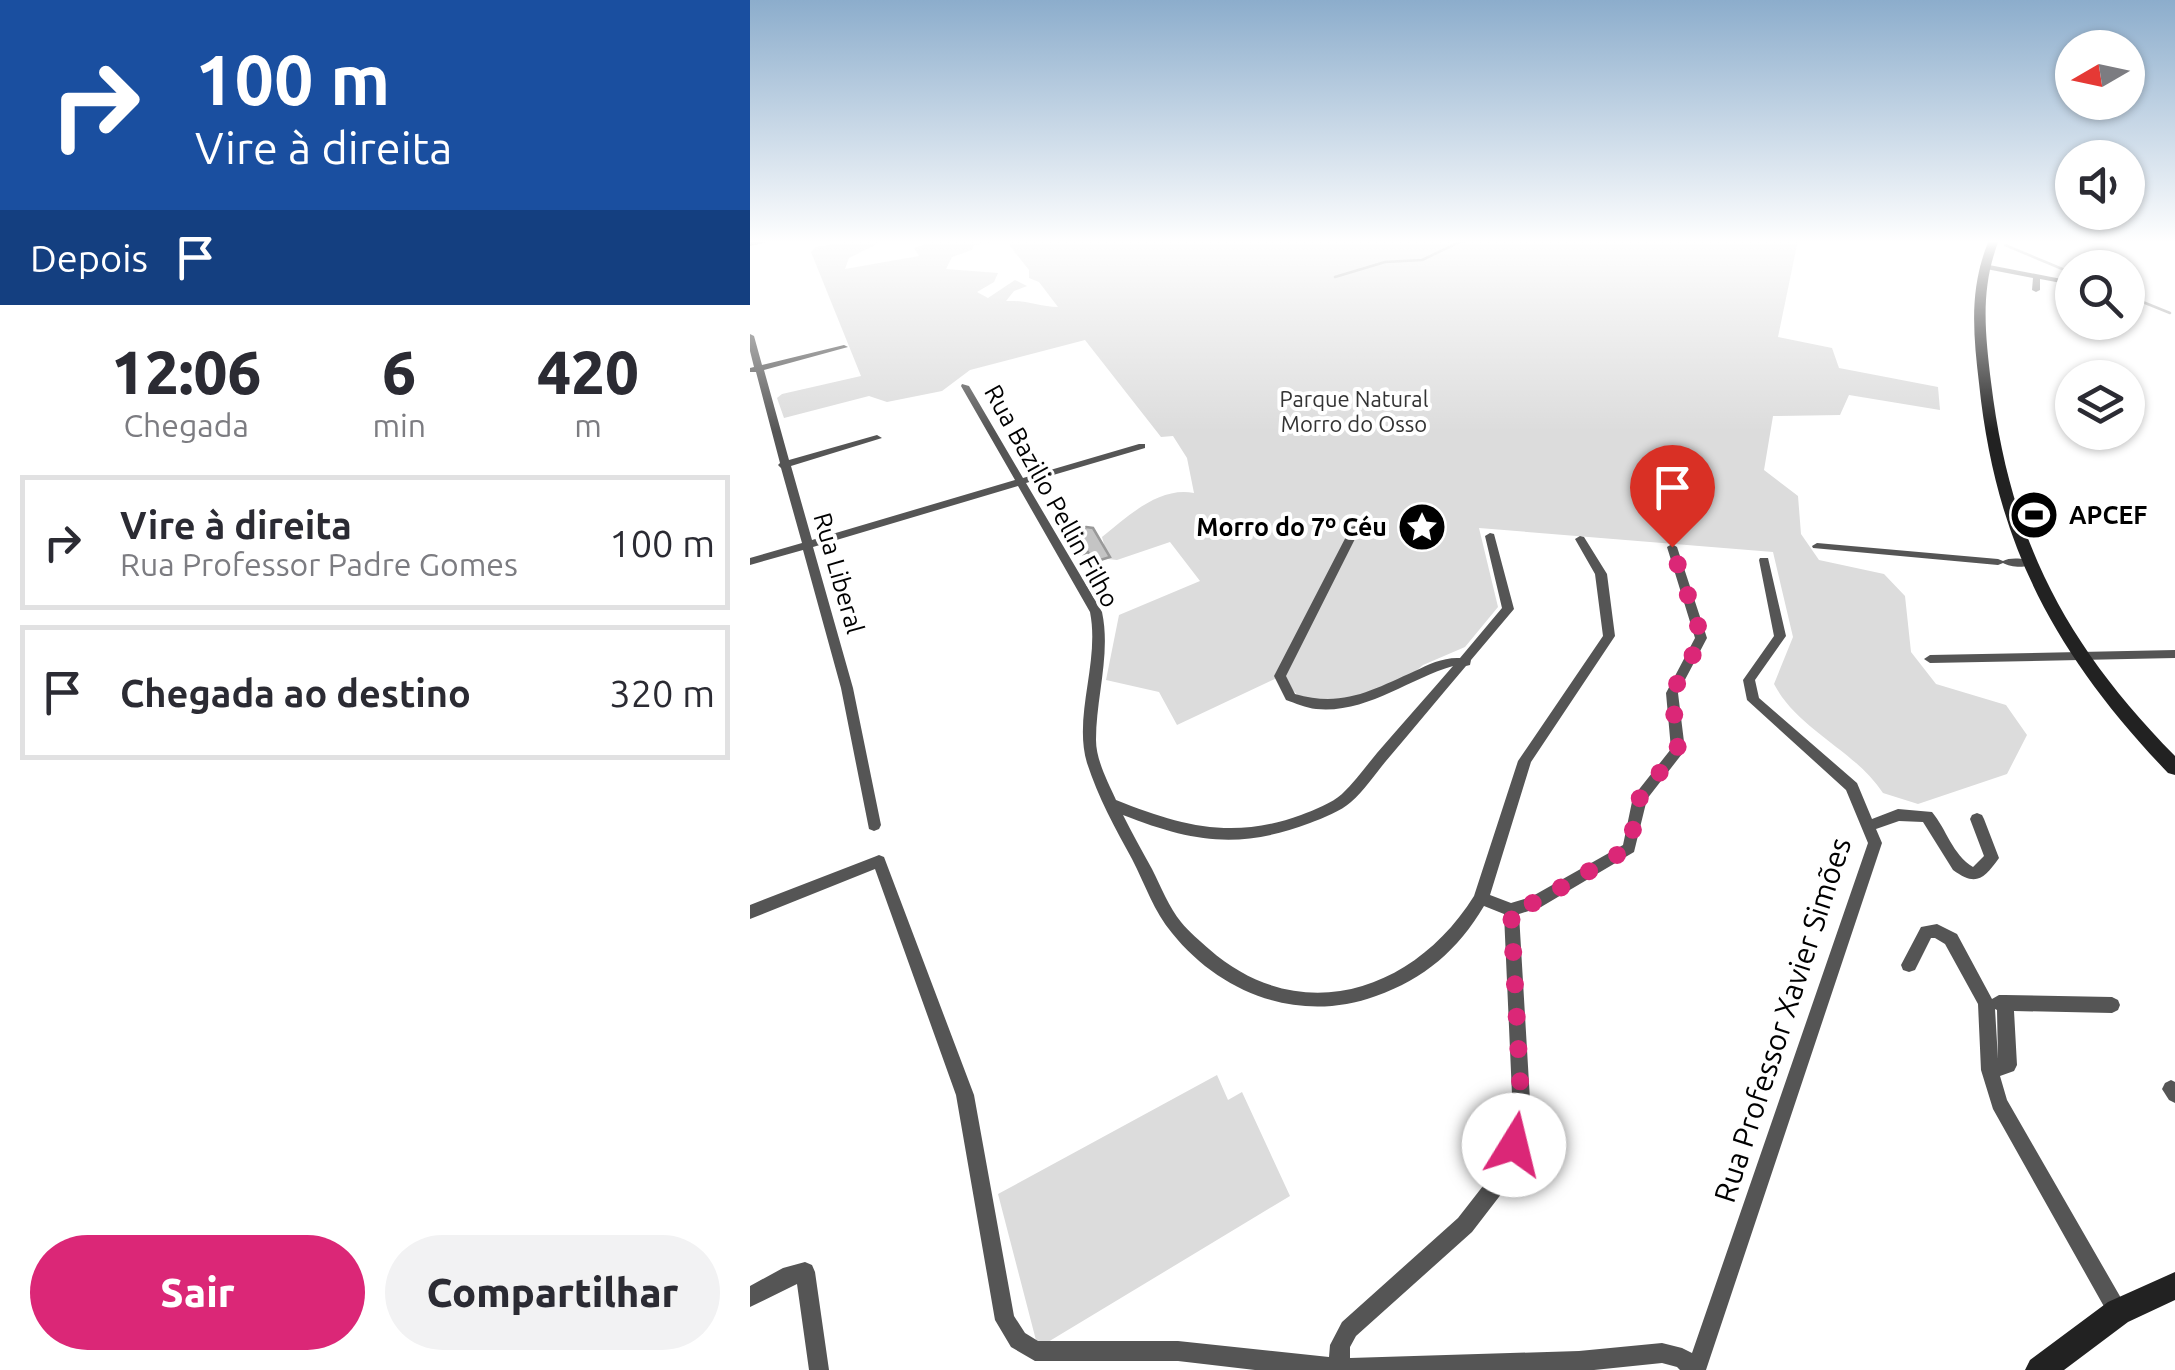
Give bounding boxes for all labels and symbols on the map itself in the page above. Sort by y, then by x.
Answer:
north arrow [2055,30,2145,120]
street label: Rua Bazilio Pellin Filho [979,380,1125,612]
park label: Parque Natural Morro do Osso [1280,386,1429,436]
pin [1630,445,1715,548]
sports icon: APCEF [2008,489,2060,541]
place icon: Morro do 7º Céu [1396,501,1448,553]
place label: APCEF [2069,501,2147,529]
street label: Rua Liberal [808,509,870,637]
place label: Morro do 7º Céu [1196,513,1387,541]
street label: Rua Professor Xavier Simões [1707,833,1857,1206]
position arrow [1462,1093,1566,1197]

